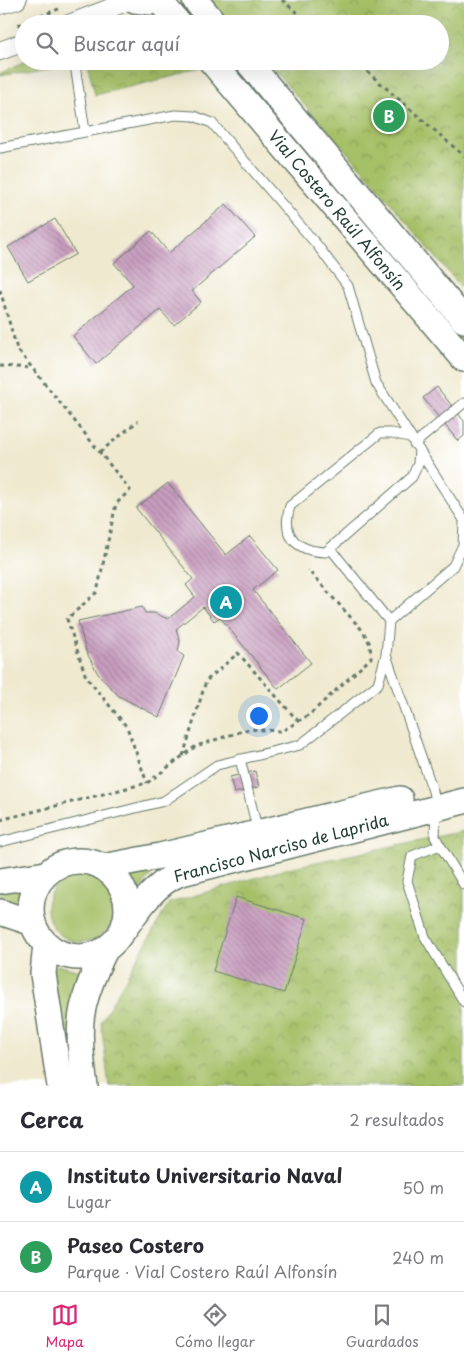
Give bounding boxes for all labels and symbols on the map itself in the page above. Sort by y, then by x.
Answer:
pin: B [373,97,405,135]
street label: Vial Costero Raúl Alfonsín [263,124,412,295]
pin: A [210,583,242,621]
your location [246,703,272,729]
street label: Francisco Narciso de Laprida [171,807,391,887]

